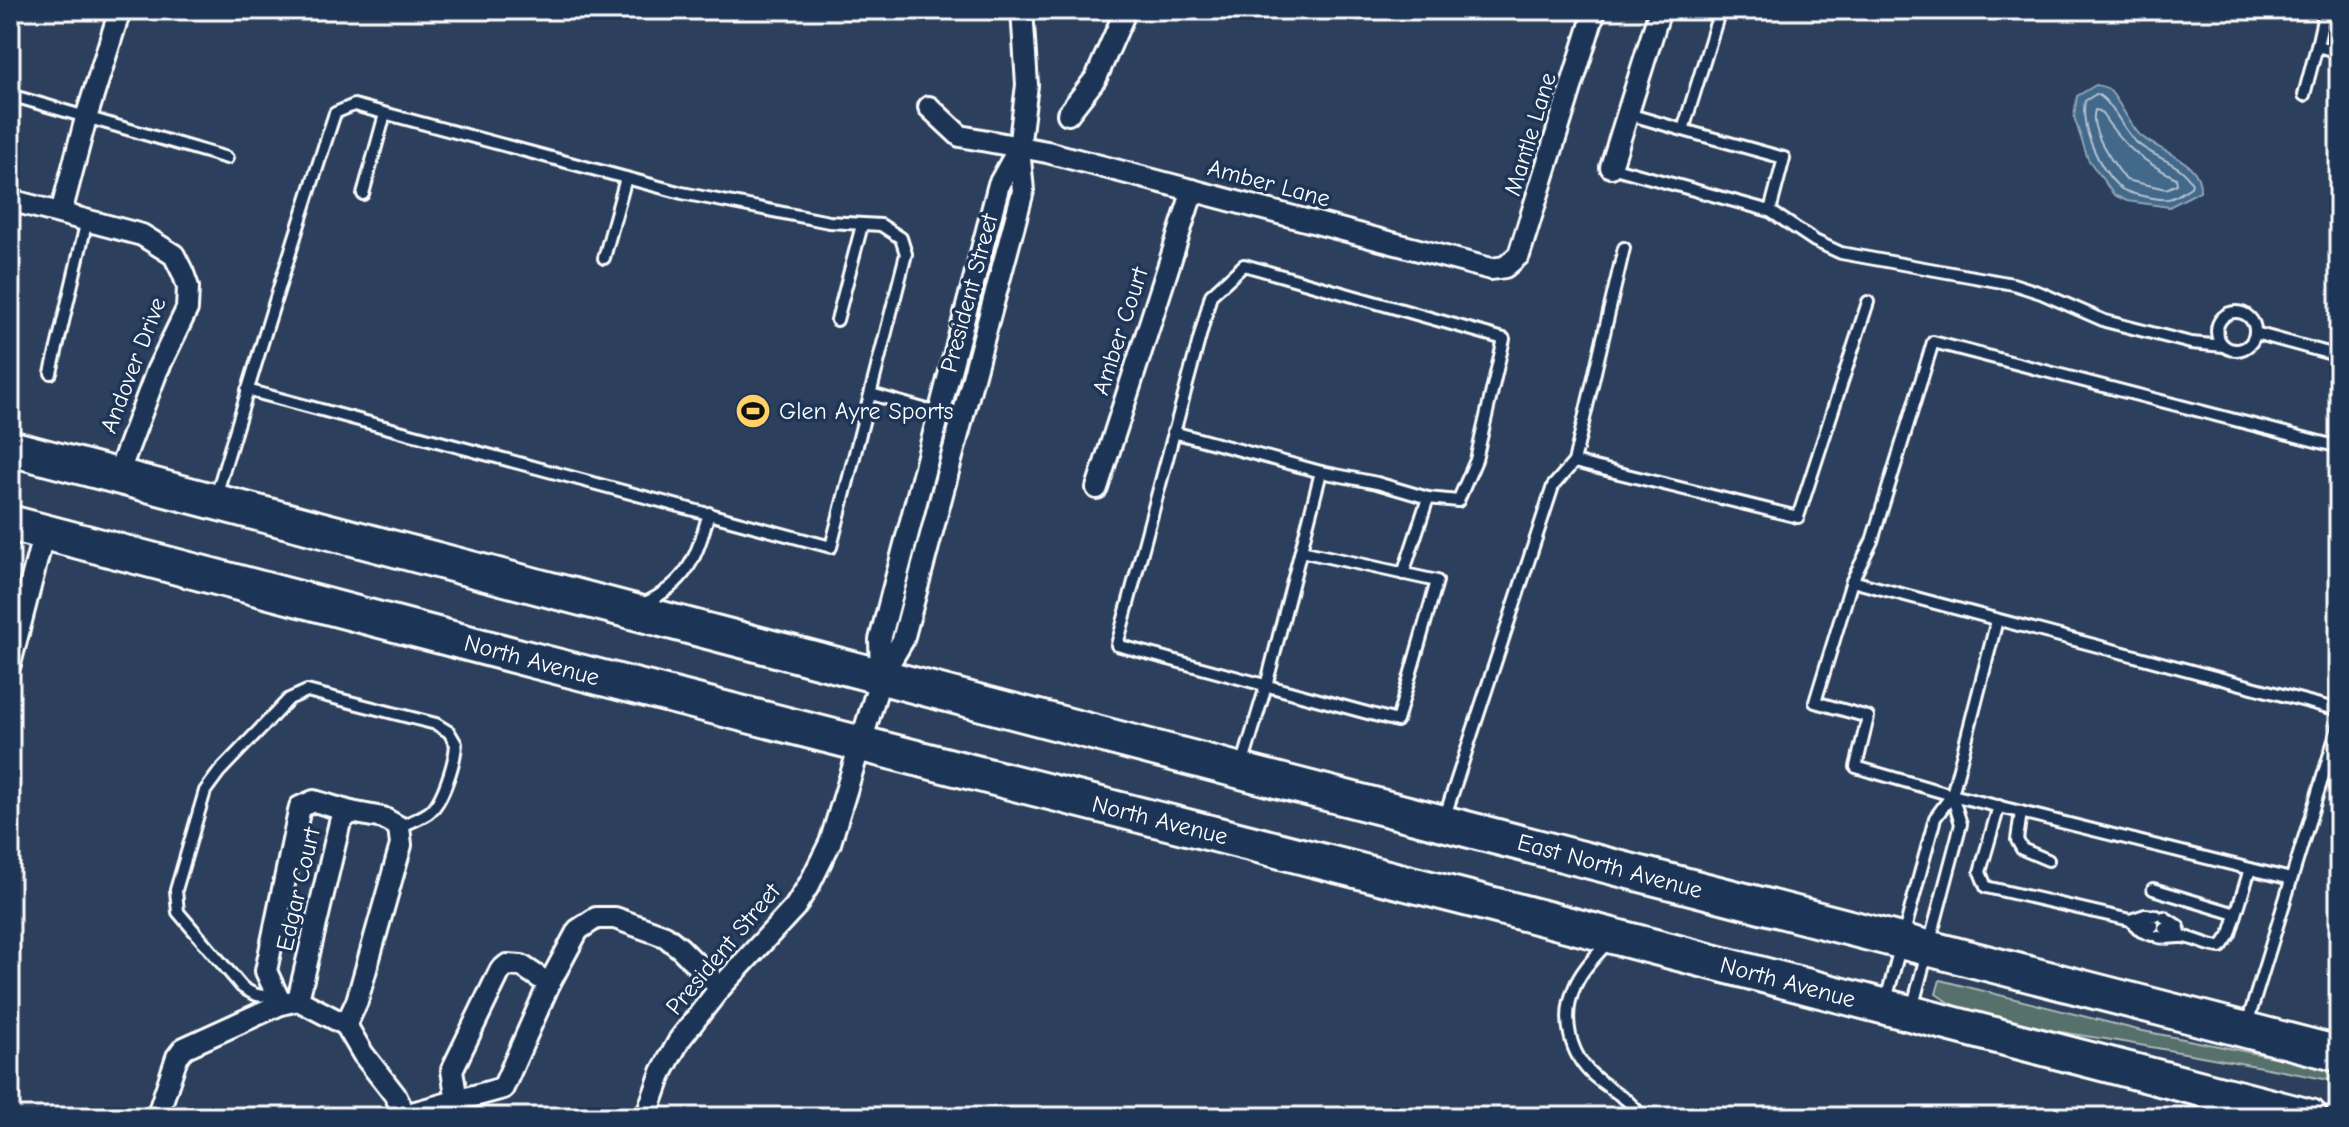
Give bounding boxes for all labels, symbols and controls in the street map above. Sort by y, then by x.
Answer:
street label: Mantle Lane [1498,69,1562,199]
street label: Amber Lane [1205,153,1333,213]
street label: President Street [934,210,1004,375]
street label: Amber Court [1086,263,1154,398]
street label: Andover Drive [94,293,172,437]
sports icon: Glen Ayre Sports [734,392,772,430]
place label: Glen Ayre Sports [779,397,954,425]
street label: North Avenue [461,629,603,691]
street label: North Avenue [1089,790,1231,850]
street label: Edgar Court [270,823,326,954]
street label: East North Avenue [1514,828,1706,904]
street label: President Street [660,877,787,1020]
street label: North Avenue [1717,951,1859,1013]

